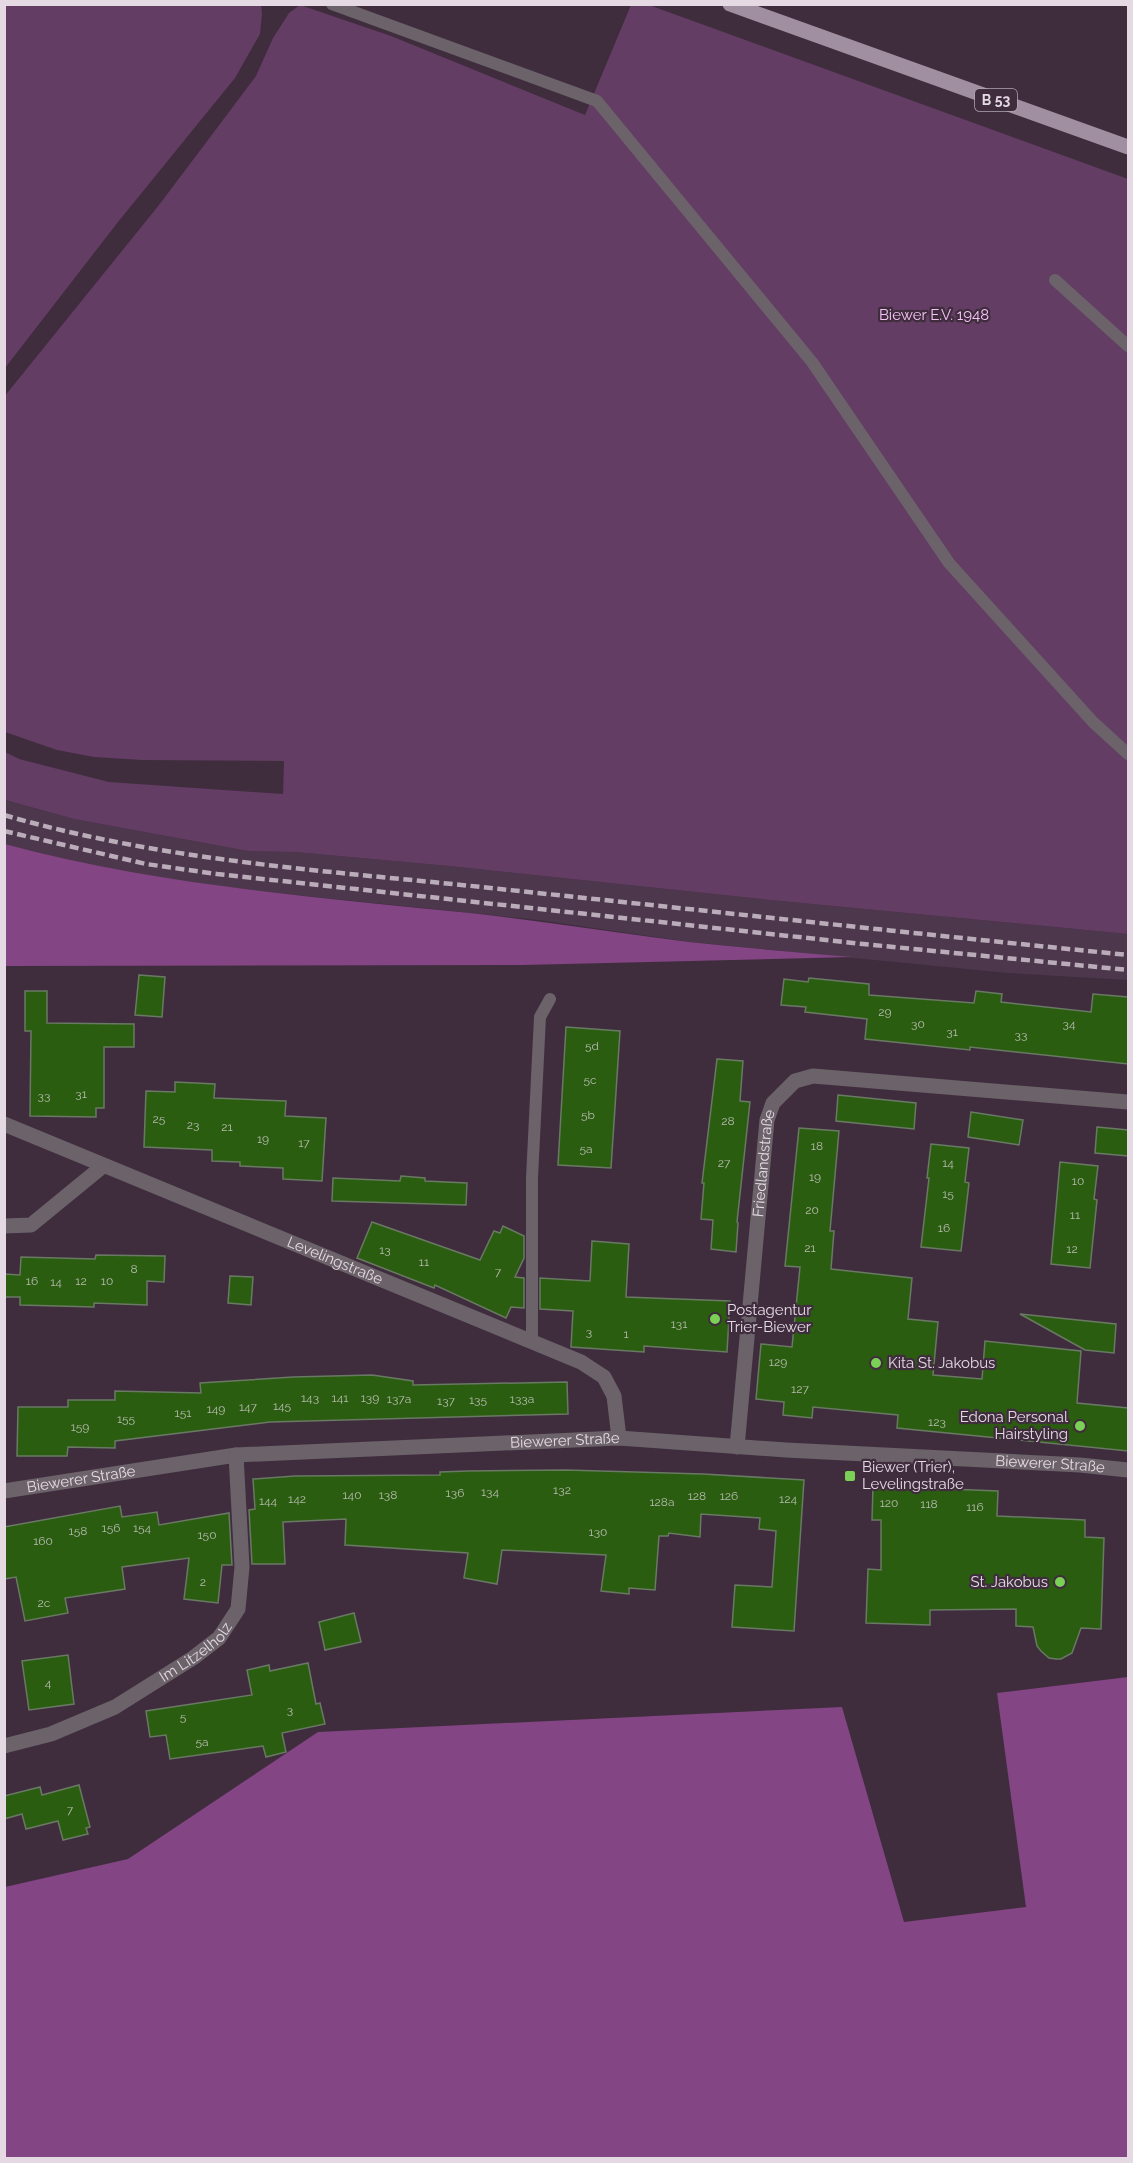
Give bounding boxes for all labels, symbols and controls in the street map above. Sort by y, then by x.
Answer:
road number: B 53 [975,89,1017,111]
park label: Biewer E.V. 1948 [879,306,989,324]
house number: 29 [878,1005,892,1019]
house number: 30 [911,1017,925,1031]
house number: 34 [1063,1017,1076,1031]
house number: 31 [946,1025,958,1039]
house number: 33 [1015,1028,1027,1042]
house number: 5d [585,1039,599,1053]
house number: 5c [583,1073,597,1087]
house number: 31 [75,1087,87,1101]
house number: 33 [38,1089,50,1103]
street label: Friedlandstraße [749,1107,779,1218]
house number: 5b [581,1108,595,1122]
house number: 25 [153,1112,166,1126]
house number: 28 [721,1114,735,1128]
house number: 23 [187,1118,199,1132]
house number: 21 [221,1120,233,1134]
house number: 19 [257,1132,269,1146]
house number: 17 [298,1136,310,1150]
house number: 18 [811,1139,823,1153]
house number: 5a [579,1142,593,1156]
house number: 27 [718,1156,731,1170]
house number: 14 [942,1156,954,1170]
house number: 19 [809,1170,821,1184]
house number: 10 [1072,1174,1084,1188]
house number: 15 [942,1187,954,1201]
house number: 20 [805,1203,819,1217]
house number: 11 [1070,1208,1080,1222]
house number: 16 [938,1221,950,1235]
street label: Levelingstraße [284,1233,386,1288]
house number: 21 [804,1241,816,1255]
house number: 12 [1066,1242,1078,1256]
house number: 13 [379,1243,391,1257]
house number: 11 [419,1255,429,1269]
house number: 8 [130,1262,138,1276]
house number: 7 [495,1265,502,1279]
house number: 16 [26,1274,38,1288]
house number: 12 [75,1274,87,1288]
house number: 10 [101,1274,113,1288]
house number: 14 [50,1275,62,1289]
place label: Postagentur Trier-Biewer [727,1301,812,1336]
marker: Postagentur Trier-Biewer [708,1312,722,1326]
house number: 131 [671,1317,687,1331]
house number: 3 [586,1325,592,1339]
house number: 1 [623,1327,629,1341]
place label: Kita St. Jakobus [888,1354,995,1372]
house number: 129 [769,1355,787,1369]
marker: Kita St. Jakobus [869,1356,883,1370]
house number: 127 [791,1382,809,1396]
house number: 143 [301,1391,319,1405]
house number: 141 [332,1391,348,1405]
house number: 139 [361,1391,379,1405]
house number: 137a [387,1392,411,1406]
house number: 133a [510,1392,534,1406]
house number: 135 [469,1393,487,1407]
house number: 137 [437,1394,456,1408]
house number: 145 [273,1399,292,1413]
house number: 147 [239,1400,258,1414]
house number: 149 [207,1402,225,1416]
house number: 151 [175,1406,191,1420]
place label: Edona Personal Hairstyling [960,1408,1069,1443]
house number: 155 [117,1412,136,1426]
house number: 123 [928,1415,946,1429]
marker: Edona Personal Hairstyling [1073,1419,1087,1433]
house number: 159 [71,1420,89,1434]
street label: Biewerer Straße [510,1429,620,1452]
street label: Biewerer Straße [995,1452,1106,1477]
place label: Biewer (Trier), Levelingstraße [862,1458,964,1493]
street label: Biewerer Straße [25,1462,137,1496]
marker: Biewer (Trier), Levelingstraße [843,1469,857,1483]
house number: 132 [553,1483,571,1497]
house number: 134 [481,1485,499,1499]
house number: 136 [446,1486,464,1500]
house number: 140 [342,1488,362,1502]
house number: 138 [379,1488,397,1502]
house number: 128 [688,1489,706,1503]
house number: 126 [720,1489,738,1503]
house number: 142 [288,1492,306,1506]
house number: 124 [779,1492,797,1506]
house number: 144 [259,1494,278,1508]
house number: 128a [649,1495,675,1509]
house number: 120 [880,1496,898,1510]
house number: 118 [920,1497,938,1511]
house number: 116 [966,1500,984,1514]
house number: 156 [102,1521,120,1535]
house number: 154 [133,1521,152,1535]
house number: 158 [69,1524,87,1538]
house number: 130 [589,1525,607,1539]
house number: 150 [197,1528,217,1542]
house number: 160 [33,1534,53,1548]
place label: St. Jakobus [971,1573,1048,1591]
house number: 2 [200,1575,206,1589]
marker: St. Jakobus [1053,1575,1067,1589]
house number: 2c [38,1596,51,1610]
street label: Im Litzelholz [156,1619,236,1686]
house number: 4 [45,1676,52,1690]
house number: 3 [287,1703,293,1717]
house number: 5 [180,1710,187,1724]
house number: 5a [195,1735,209,1749]
house number: 7 [67,1803,74,1817]

